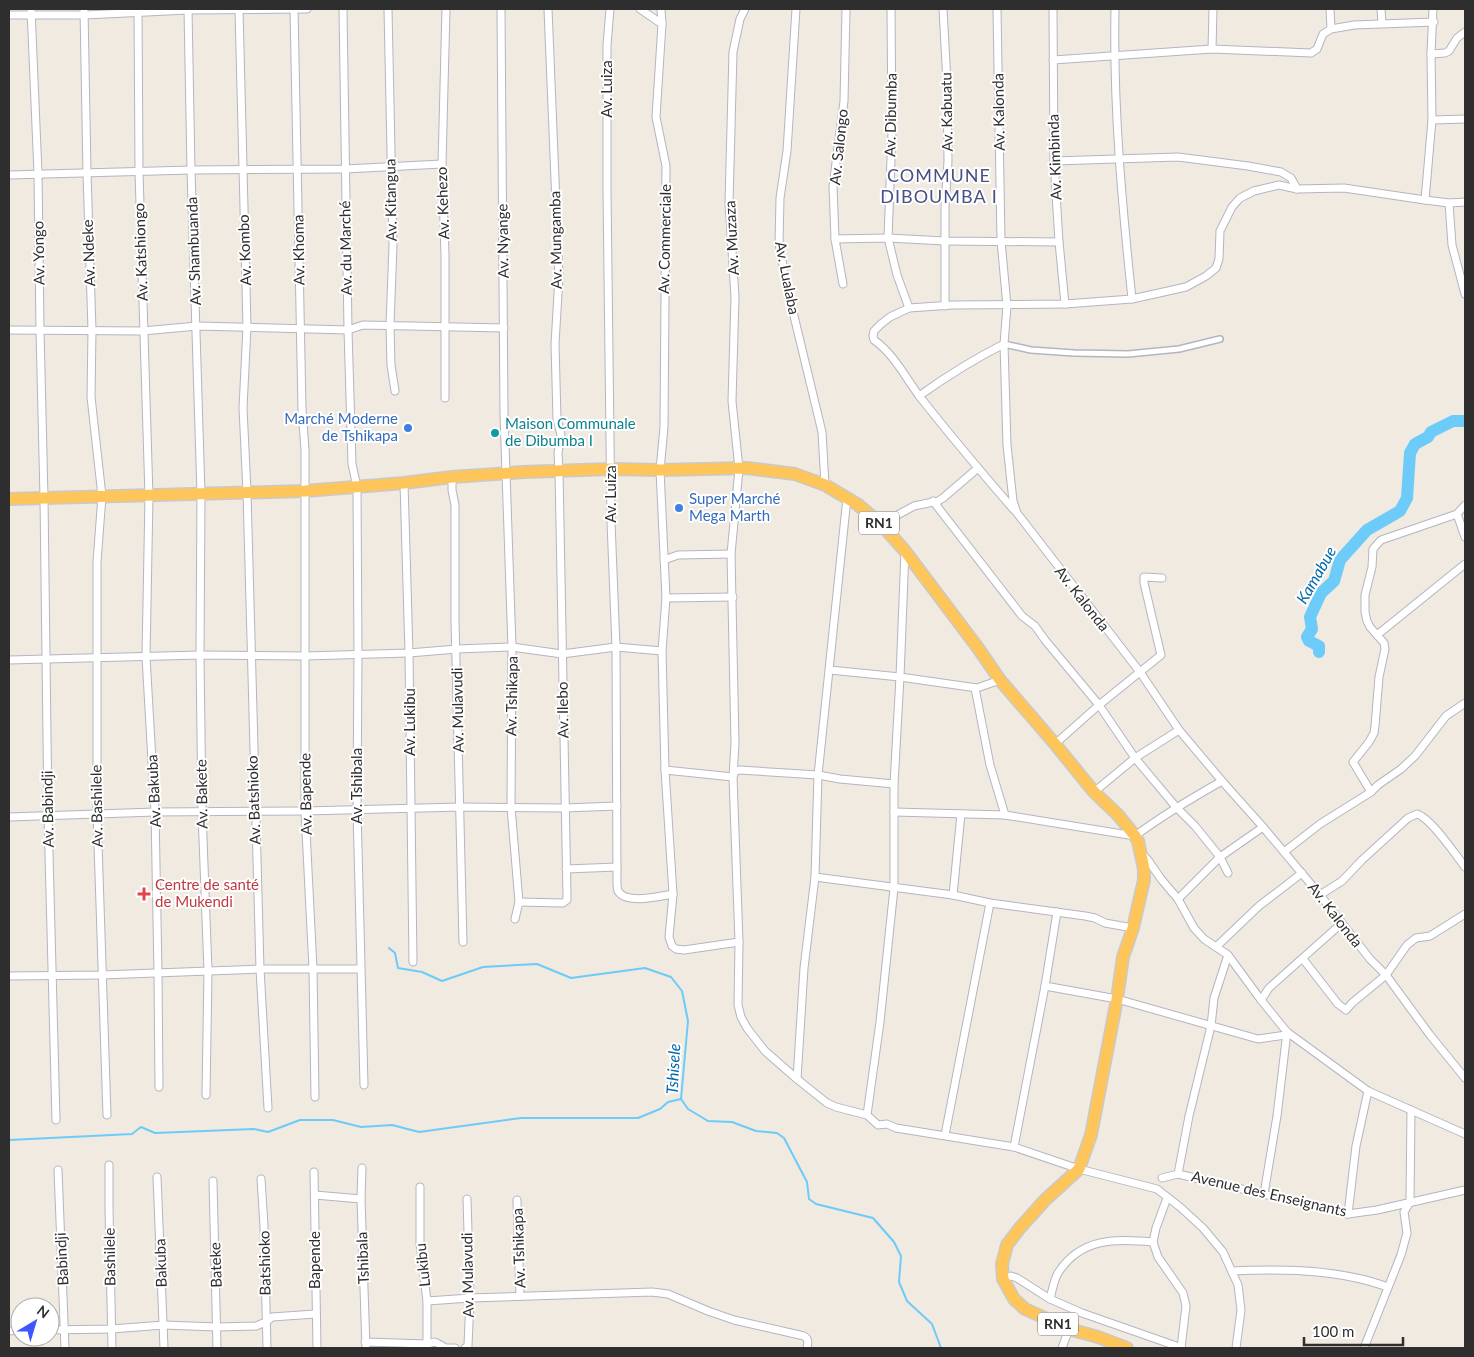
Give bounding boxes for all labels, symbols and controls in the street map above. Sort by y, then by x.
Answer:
street label: Av. Luiza [597,60,615,118]
street label: Av. Kabuatu [936,72,956,152]
street label: Av. Dibumba [880,73,900,157]
street label: Av. Kalonda [988,73,1008,151]
street label: Av. Salongo [825,108,851,186]
street label: Av. Kimbinda [1044,114,1065,200]
street label: Av. Kitangua [380,159,400,241]
district label: COMMUNE DIBOUMBA I [880,164,998,207]
street label: Av. Kehezo [432,166,452,240]
street label: Av. Commerciale [654,184,674,294]
street label: Av. Mungamba [545,191,565,289]
street label: Av. Shambuanda [182,196,204,306]
street label: Av. Muzaza [720,200,742,276]
street label: Av. du Marché [335,201,355,295]
street label: Av. Katshiongo [129,203,151,301]
street label: Av. Nyange [492,204,512,278]
street label: Av. Kombo [234,214,254,286]
street label: Av. Khoma [288,214,308,286]
street label: Av. Ndeke [78,219,98,287]
street label: Av. Yongo [28,221,48,285]
street label: Av. Lualaba [772,240,804,316]
place label: Marché Moderne de Tshikapa [284,409,398,444]
place label: Maison Communale de Dibumba I [505,414,636,449]
marker: Marché Moderne de Tshikapa [402,422,414,434]
marker: Maison Communale de Dibumba I [489,427,501,439]
street label: Av. Luiza [601,465,619,523]
place label: Super Marché Mega Marth [689,489,781,524]
marker: Super Marché Mega Marth [673,502,685,514]
road number: RN1 [859,512,899,534]
water label: Kamabue [1292,542,1340,607]
street label: Av. Kalonda [1052,562,1114,635]
street label: Av. Tshikapa [501,656,521,736]
street label: Av. Mulavudi [447,667,467,753]
street label: Av. Ilebo [553,682,571,738]
street label: Av. Lukibu [400,688,418,756]
street label: Av. Tshibala [347,748,365,824]
street label: Av. Bapende [295,753,315,835]
street label: Av. Bakuba [142,754,164,828]
street label: Av. Batshioko [242,755,264,845]
street label: Av. Bakete [191,759,211,829]
street label: Av. Bashilele [86,764,106,847]
street label: Av. Babindji [37,770,57,848]
place label: Centre de santé de Mukendi [155,875,259,910]
street label: Av. Kalonda [1305,878,1367,951]
marker: Centre de santé de Mukendi [137,887,151,901]
water label: Tshisele [662,1043,683,1095]
street label: Avenue des Enseignants [1190,1166,1349,1220]
street label: Av. Tshikapa [508,1208,528,1288]
street label: Bashilele [99,1228,119,1286]
street label: Batshioko [254,1230,274,1296]
street label: Bapende [305,1231,323,1289]
street label: Babindji [51,1232,71,1286]
street label: Tshibala [352,1232,372,1285]
street label: Av. Mulavudi [457,1232,477,1318]
street label: Bakuba [150,1238,170,1288]
street label: Bateke [205,1242,225,1288]
street label: Lukibu [411,1242,433,1288]
north arrow [10,1297,60,1347]
text: N [34,1301,53,1321]
road number: RN1 [1038,1312,1078,1336]
scale bar [1304,1314,1403,1346]
text: 100 m [1312,1322,1354,1340]

